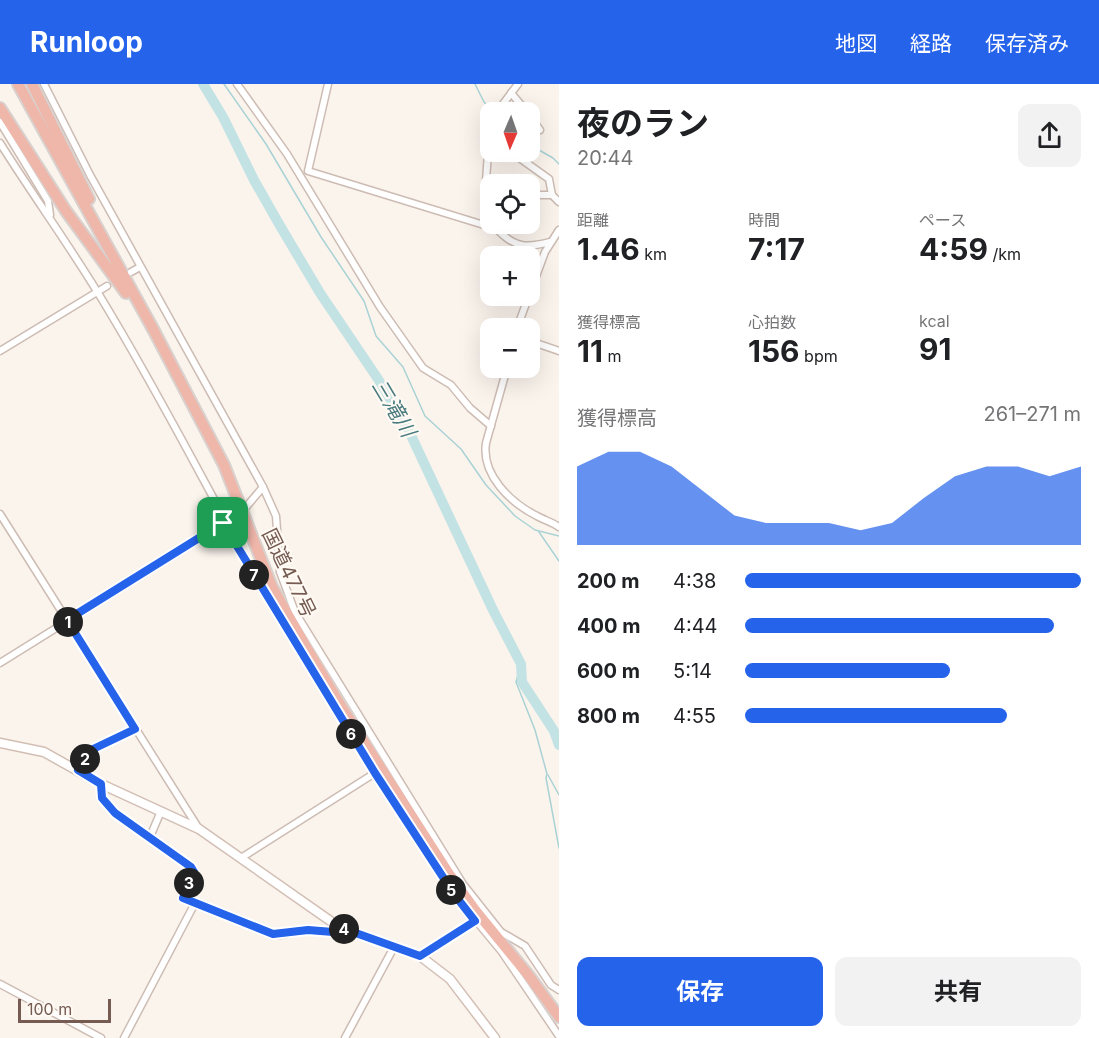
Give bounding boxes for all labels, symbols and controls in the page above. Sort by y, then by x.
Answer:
text: Runloop [30,25,143,59]
text: 地図 [835,31,877,56]
text: 経路 [910,31,952,56]
text: 保存済み [985,31,1069,56]
north arrow [480,102,540,162]
map controls [480,102,540,378]
text: 夜のラン [577,103,709,143]
button: share [1018,104,1081,167]
text: 20:44 [577,146,633,170]
button: locate [480,174,540,234]
text: 距離 [577,210,609,230]
text: 時間 [748,210,780,230]
text: ペース [919,210,966,230]
text: 1.46 [577,231,640,267]
text: 7:17 [748,231,805,267]
text: 4:59 [919,231,988,267]
text: km [640,244,667,264]
text: /km [988,244,1021,264]
button: + [480,246,540,306]
text: kcal [919,311,950,331]
text: 獲得標高 [577,312,641,332]
text: 心拍数 [748,312,796,332]
button: − [480,318,540,378]
text: 91 [919,331,951,367]
text: 11 [577,333,603,369]
text: 156 [748,333,800,369]
text: m [603,346,621,366]
text: bpm [800,346,838,366]
water label: 三滝川 [367,375,422,443]
text: 261–271 m [983,402,1081,426]
text: 獲得標高 [577,406,657,430]
pin [197,497,248,548]
icon: arrive [206,506,239,539]
street label: 国道477号 [257,525,321,621]
pin: 7 [239,560,269,590]
text: 7 [249,565,259,585]
text: 200 m [577,569,640,593]
text: 4:38 [673,569,716,593]
pin: 1 [53,607,83,637]
text: 1 [65,612,71,632]
text: 400 m [577,614,641,638]
text: 4:44 [673,614,718,638]
text: 600 m [577,659,640,683]
text: 5:14 [673,659,712,683]
text: 800 m [577,704,640,728]
text: 4:55 [673,704,716,728]
pin: 6 [336,719,366,749]
text: 6 [346,724,356,744]
pin: 2 [70,744,100,774]
text: 2 [80,749,90,769]
pin: 3 [174,868,204,898]
text: 3 [184,873,194,893]
pin: 5 [436,875,466,905]
text: 5 [446,880,456,900]
pin: 4 [329,914,359,944]
text: 4 [339,919,349,939]
button: 保存 [577,957,823,1026]
button: 共有 [835,957,1081,1026]
scale bar [18,996,111,1024]
text: 100 m [27,999,72,1019]

